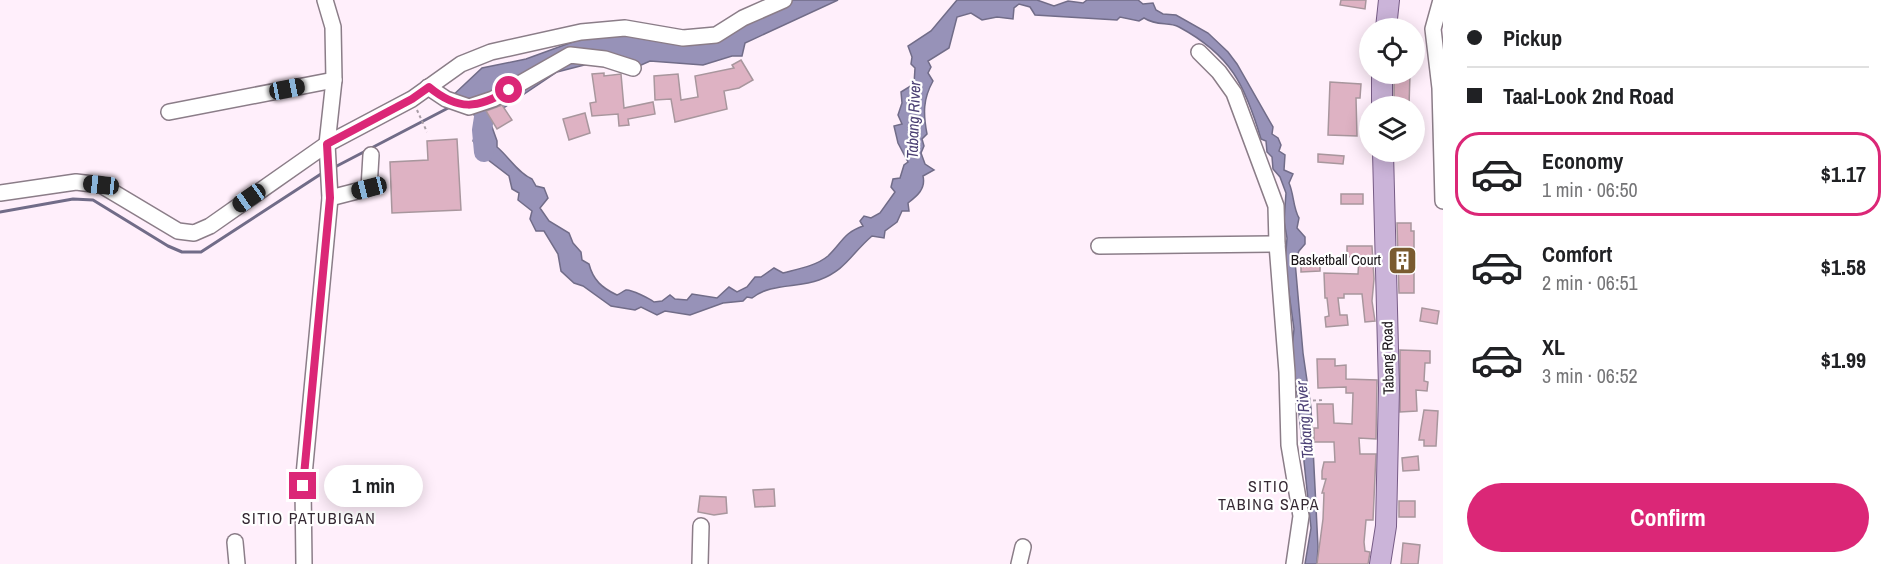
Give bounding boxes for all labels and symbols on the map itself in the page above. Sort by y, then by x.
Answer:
route start [495,76,522,103]
car [268,77,306,101]
water label: Tabang River [901,80,925,159]
car [82,174,120,196]
car [349,175,389,201]
car [229,180,269,216]
building icon: Basketball Court [1386,244,1418,276]
place label: Basketball Court [1291,249,1382,270]
street label: Tabang Road [1376,321,1399,395]
water label: Tabang River [1290,380,1318,460]
callout: 1 min [324,465,423,507]
route end [289,472,316,499]
district label: SITIO TABING SAPA [1218,475,1320,515]
district label: SITIO PATUBIGAN [242,507,376,529]

